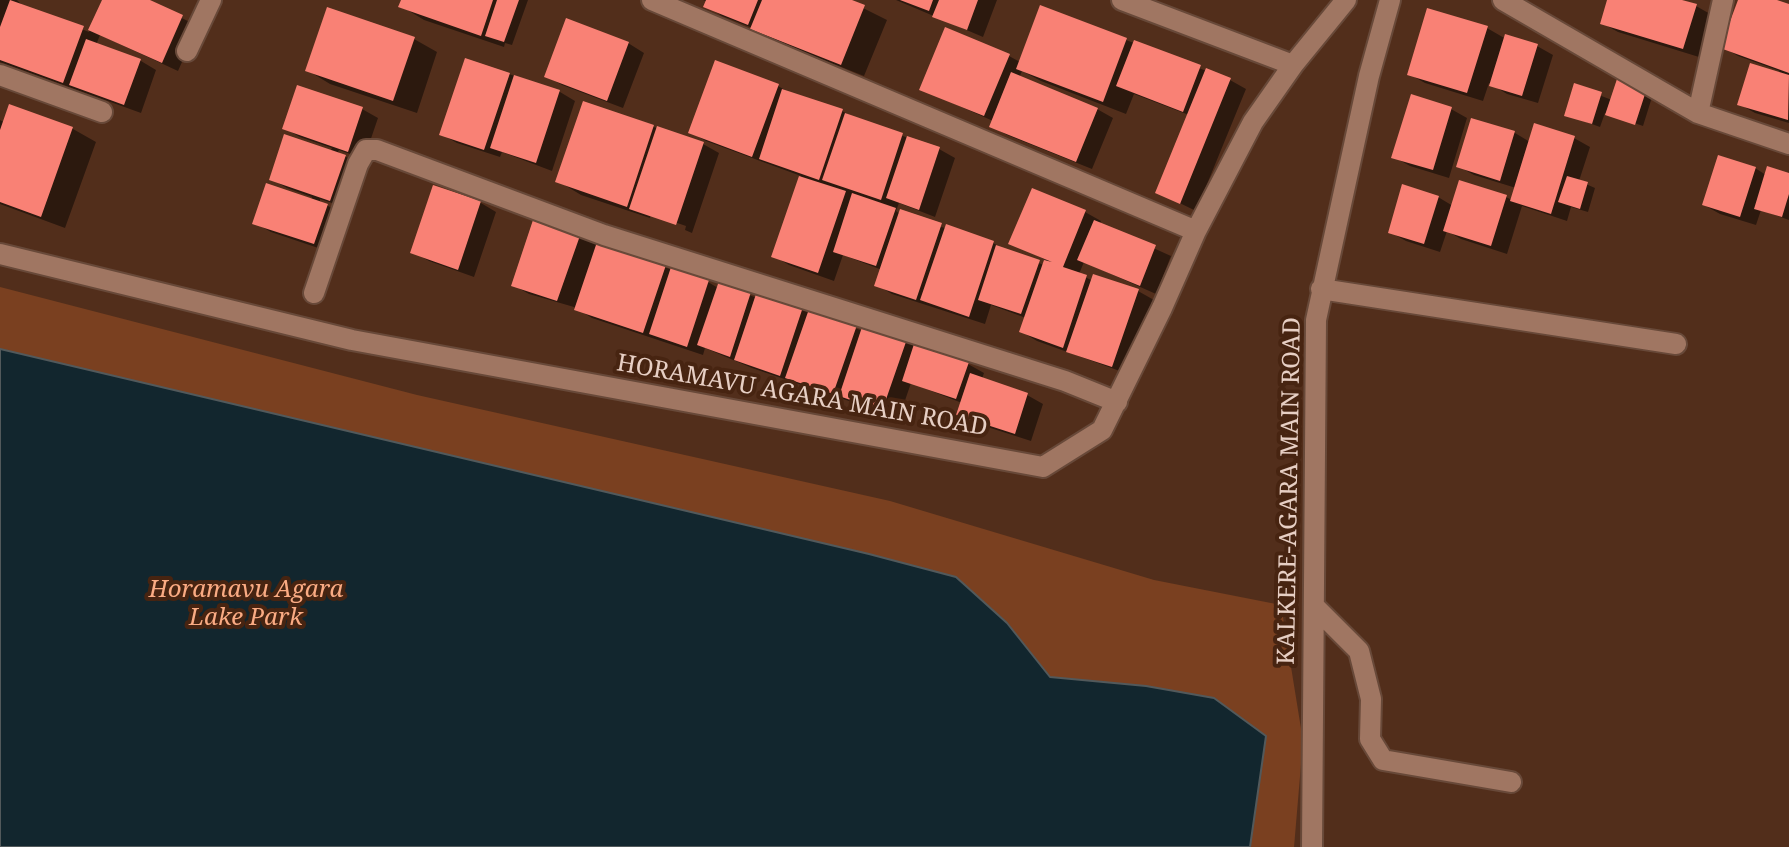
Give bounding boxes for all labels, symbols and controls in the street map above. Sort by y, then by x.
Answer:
street label: KALKERE-AGARA MAIN ROAD [1273,317,1307,665]
street label: HORAMAVU AGARA MAIN ROAD [614,349,990,443]
park label: Horamavu Agara Lake Park [149,576,343,632]

